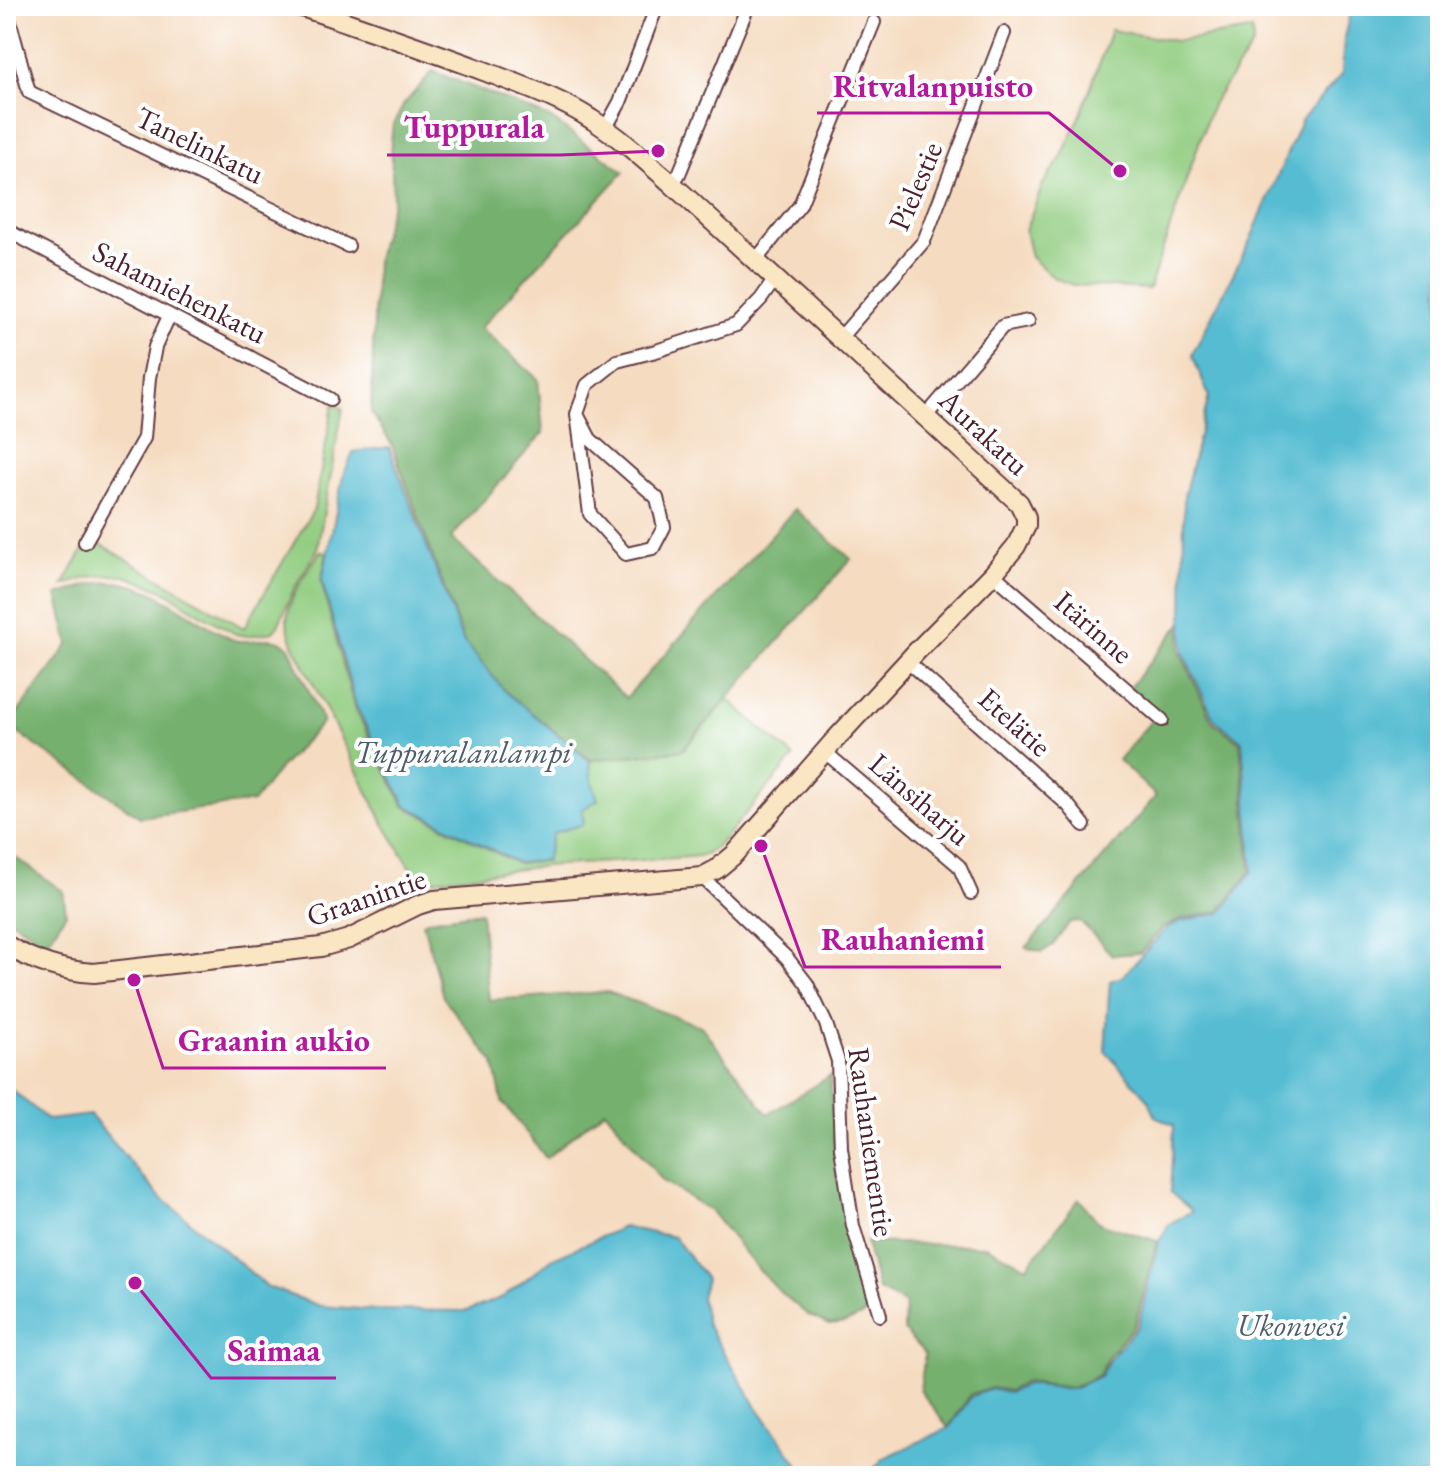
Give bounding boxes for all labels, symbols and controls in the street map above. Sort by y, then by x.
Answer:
callout: Ritvalanpuisto [817,57,1049,113]
text: Ritvalanpuisto [833,65,1033,107]
street label: Tanelinkatu [129,97,271,193]
callout: Tuppurala [387,99,560,155]
text: Tuppurala [404,106,545,148]
street label: Pielestie [879,136,951,236]
street label: Sahamiehenkatu [87,231,274,353]
street label: Aurakatu [930,380,1038,484]
street label: Itärinne [1046,582,1142,672]
street label: Etelätie [970,679,1060,765]
water label: Tuppuralanlampi [354,731,573,773]
street label: Länsiharju [861,744,979,854]
street label: Graanintie [301,858,431,936]
callout: Rauhaniemi [805,911,1001,967]
text: Rauhaniemi [821,918,986,960]
callout: Graanin aukio [163,1012,386,1068]
text: Graanin aukio [178,1019,370,1061]
street label: Rauhaniementie [839,1045,905,1239]
water label: Ukonvesi [1237,1304,1347,1346]
callout: Saimaa [211,1322,336,1378]
text: Saimaa [227,1329,322,1371]

